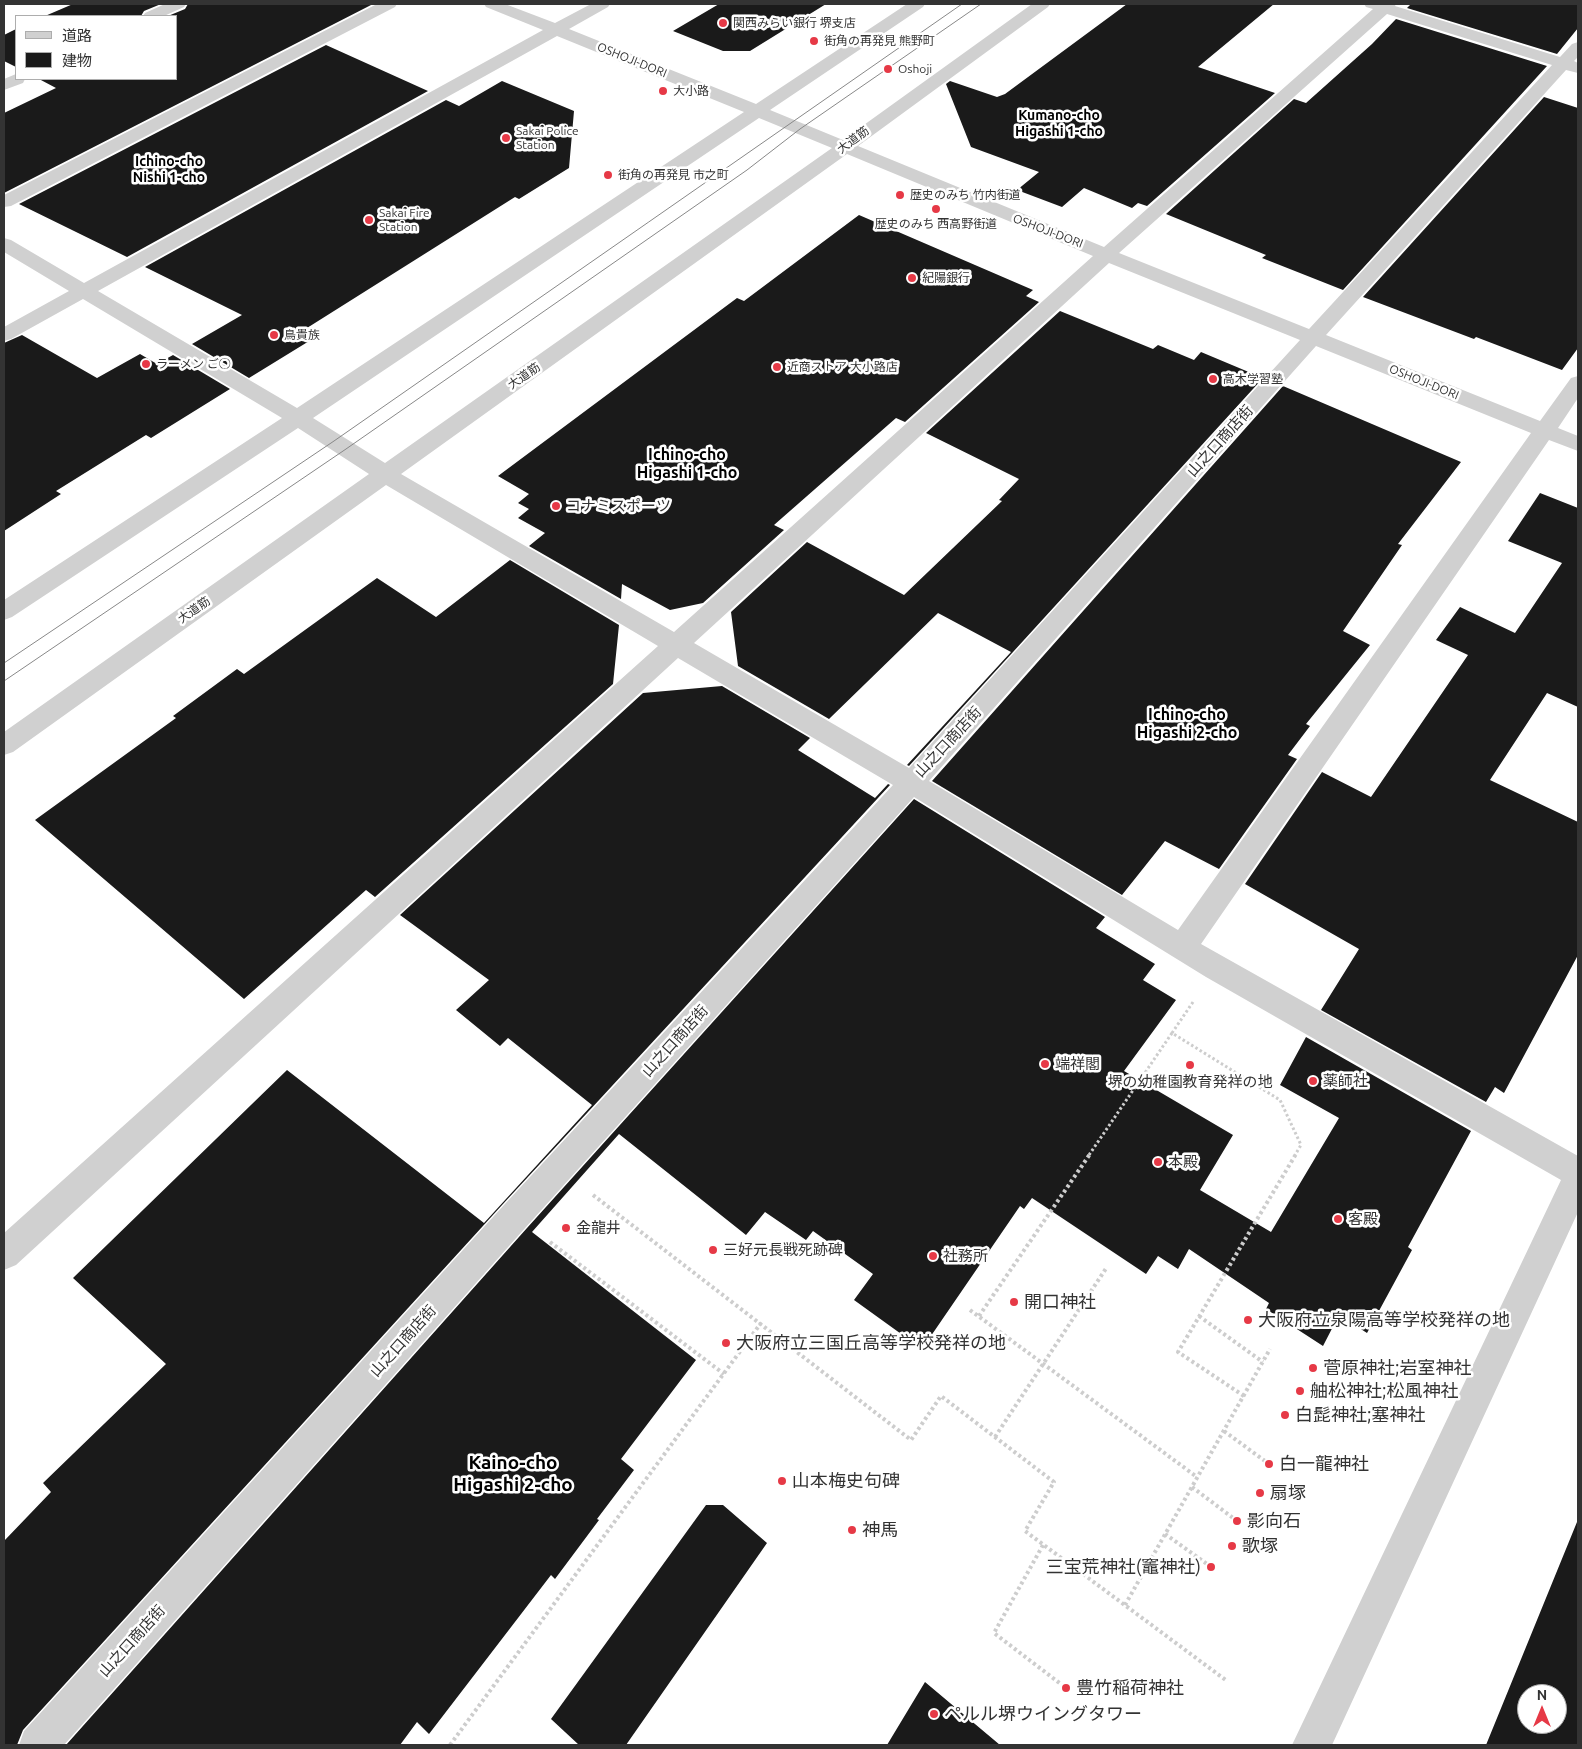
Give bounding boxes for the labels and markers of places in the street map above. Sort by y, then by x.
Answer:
place label: 関西みらい銀行 堺支店 [733,16,856,30]
marker: 関西みらい銀行 堺支店 [717,17,729,29]
place label: 街角の再発見 熊野町 [824,34,935,48]
marker: 街角の再発見 熊野町 [808,35,820,47]
place label: Oshoji [898,62,932,76]
marker: Oshoji [882,63,894,75]
place label: 大小路 [673,84,709,98]
marker: 大小路 [657,85,669,97]
place label: Sakai Police Station [516,124,579,152]
marker: Sakai Police Station [500,132,512,144]
place label: 街角の再発見 市之町 [618,168,729,182]
marker: 街角の再発見 市之町 [602,169,614,181]
place label: 歴史のみち 竹内街道 [910,188,1021,202]
marker: 歴史のみち 竹内街道 [894,189,906,201]
marker: 歴史のみち 西高野街道 [930,203,942,215]
place label: Sakai Fire Station [379,206,430,234]
marker: Sakai Fire Station [363,214,375,226]
place label: 歴史のみち 西高野街道 [875,217,997,231]
place label: 紀陽銀行 [922,271,970,285]
marker: 紀陽銀行 [906,272,918,284]
place label: 鳥貴族 [284,328,320,342]
marker: 鳥貴族 [268,329,280,341]
place label: ラーメン ご○ [156,357,231,371]
marker: ラーメン ご○ [140,358,152,370]
place label: 近商ストア 大小路店 [787,360,898,374]
marker: 近商ストア 大小路店 [771,361,783,373]
place label: 高木学習塾 [1223,372,1283,386]
marker: 高木学習塾 [1207,373,1219,385]
place label: コナミスポーツ [566,497,671,515]
marker: コナミスポーツ [550,500,562,512]
place label: 端祥閣 [1055,1055,1100,1073]
marker: 端祥閣 [1039,1058,1051,1070]
marker: 堺の幼稚園教育発祥の地 [1184,1059,1196,1071]
place label: 薬師社 [1323,1072,1368,1090]
place label: 堺の幼稚園教育発祥の地 [1108,1073,1272,1091]
marker: 薬師社 [1307,1075,1319,1087]
place label: 本殿 [1168,1153,1198,1171]
marker: 本殿 [1152,1156,1164,1168]
place label: 客殿 [1348,1210,1378,1228]
marker: 客殿 [1332,1213,1344,1225]
place label: 金龍井 [576,1219,621,1237]
marker: 金龍井 [560,1222,572,1234]
place label: 三好元長戦死跡碑 [723,1241,843,1259]
marker: 三好元長戦死跡碑 [707,1244,719,1256]
place label: 社務所 [943,1247,988,1265]
marker: 社務所 [927,1250,939,1262]
place label: 開口神社 [1024,1291,1096,1313]
marker: 開口神社 [1008,1296,1020,1308]
place label: 大阪府立泉陽高等学校発祥の地 [1258,1309,1510,1331]
marker: 大阪府立泉陽高等学校発祥の地 [1242,1314,1254,1326]
place label: 大阪府立三国丘高等学校発祥の地 [736,1332,1006,1354]
marker: 大阪府立三国丘高等学校発祥の地 [720,1337,732,1349]
place label: 菅原神社;岩室神社 [1323,1357,1471,1379]
marker: 菅原神社;岩室神社 [1307,1362,1319,1374]
place label: 舳松神社;松風神社 [1310,1380,1458,1402]
marker: 舳松神社;松風神社 [1294,1385,1306,1397]
place label: 白髭神社;塞神社 [1295,1404,1425,1426]
marker: 白髭神社;塞神社 [1279,1409,1291,1421]
place label: 白一龍神社 [1279,1453,1369,1475]
marker: 白一龍神社 [1263,1458,1275,1470]
place label: 山本梅史句碑 [792,1470,900,1492]
marker: 山本梅史句碑 [776,1475,788,1487]
place label: 扇塚 [1270,1482,1306,1504]
marker: 扇塚 [1254,1487,1266,1499]
place label: 影向石 [1247,1510,1301,1532]
marker: 影向石 [1231,1515,1243,1527]
place label: 神馬 [862,1519,898,1541]
marker: 神馬 [846,1524,858,1536]
place label: 歌塚 [1242,1535,1278,1557]
marker: 歌塚 [1226,1540,1238,1552]
place label: 三宝荒神社(竈神社) [1046,1556,1201,1578]
marker: 三宝荒神社(竈神社) [1205,1561,1217,1573]
place label: 豊竹稲荷神社 [1076,1677,1184,1699]
marker: 豊竹稲荷神社 [1060,1682,1072,1694]
place label: ペルル堺ウイングタワー [944,1703,1142,1725]
marker: ペルル堺ウイングタワー [928,1708,940,1720]

